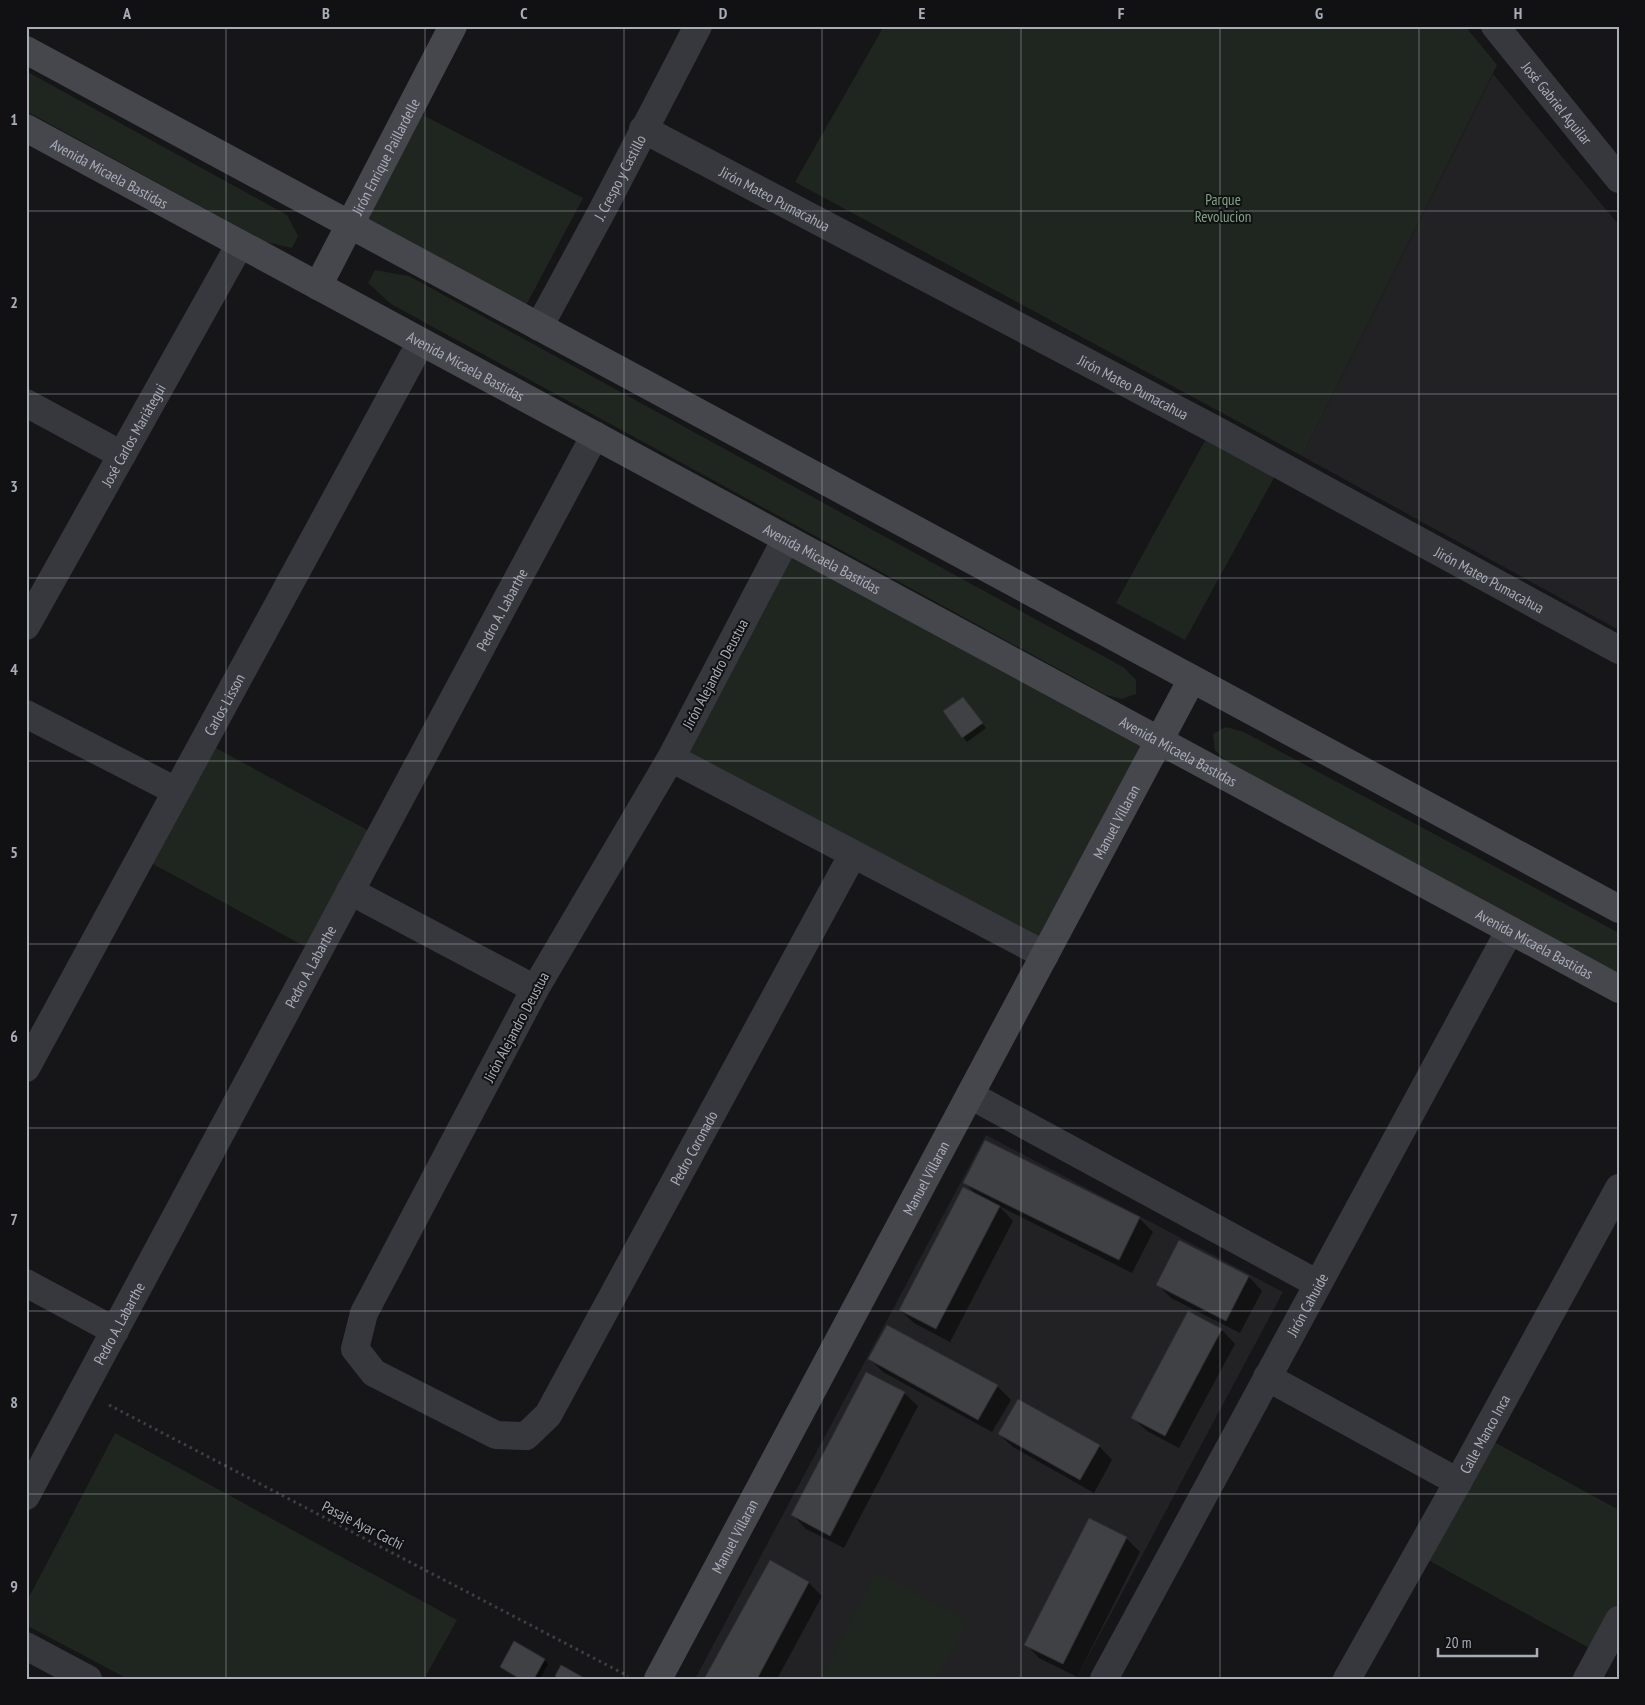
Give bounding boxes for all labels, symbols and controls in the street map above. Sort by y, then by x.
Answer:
text: A [122,3,132,23]
text: B [322,3,330,23]
text: C [520,3,528,23]
text: D [719,3,728,23]
text: E [919,3,926,23]
text: F [1118,3,1125,23]
text: G [1315,3,1323,23]
text: H [1514,3,1522,23]
street label: José Gabriel Aguilar [1517,57,1597,149]
street label: Jirón Enrique Paillardelle [347,95,423,219]
text: 1 [10,109,18,129]
street label: J. Crespo y Castillo [589,131,650,224]
street label: Avenida Micaela Bastidas [48,134,171,213]
street label: Jirón Mateo Pumacahua [716,161,833,235]
park label: Parque Revolucion [1195,190,1251,226]
text: 2 [10,292,18,312]
street label: Avenida Micaela Bastidas [404,326,528,405]
street label: Jirón Mateo Pumacahua [1074,350,1192,423]
street label: José Carlos Mariátegui [96,380,169,491]
text: 3 [10,476,18,496]
street label: Avenida Micaela Bastidas [760,519,884,598]
street label: Jirón Mateo Pumacahua [1431,541,1548,617]
street label: Pedro A. Labarthe [472,565,531,654]
street label: Jirón Alejandro Deustua [678,616,752,733]
text: 4 [10,659,18,679]
street label: Carlos Lisson [199,670,248,739]
street label: Avenida Micaela Bastidas [1117,711,1240,790]
street label: Manuel Villaran [1088,781,1143,862]
text: 5 [10,842,18,862]
street label: Avenida Micaela Bastidas [1473,904,1597,983]
street label: Pedro A. Labarthe [280,922,340,1011]
street label: Jirón Alejandro Deustua [479,969,553,1086]
text: 6 [10,1026,18,1046]
street label: Pedro Coronado [665,1107,721,1188]
street label: Manuel Villaran [898,1138,953,1218]
text: 7 [10,1209,18,1229]
street label: Jirón Cahuide [1282,1270,1332,1340]
street label: Pedro A. Labarthe [89,1279,148,1368]
street label: Calle Manco Inca [1455,1391,1514,1477]
text: 8 [10,1392,18,1412]
street label: Pasaje Ayar Cachi [319,1496,407,1554]
street label: Manuel Villaran [707,1496,762,1576]
text: 9 [10,1576,18,1596]
scale bar [1438,1625,1536,1657]
text: 20 m [1445,1633,1471,1652]

